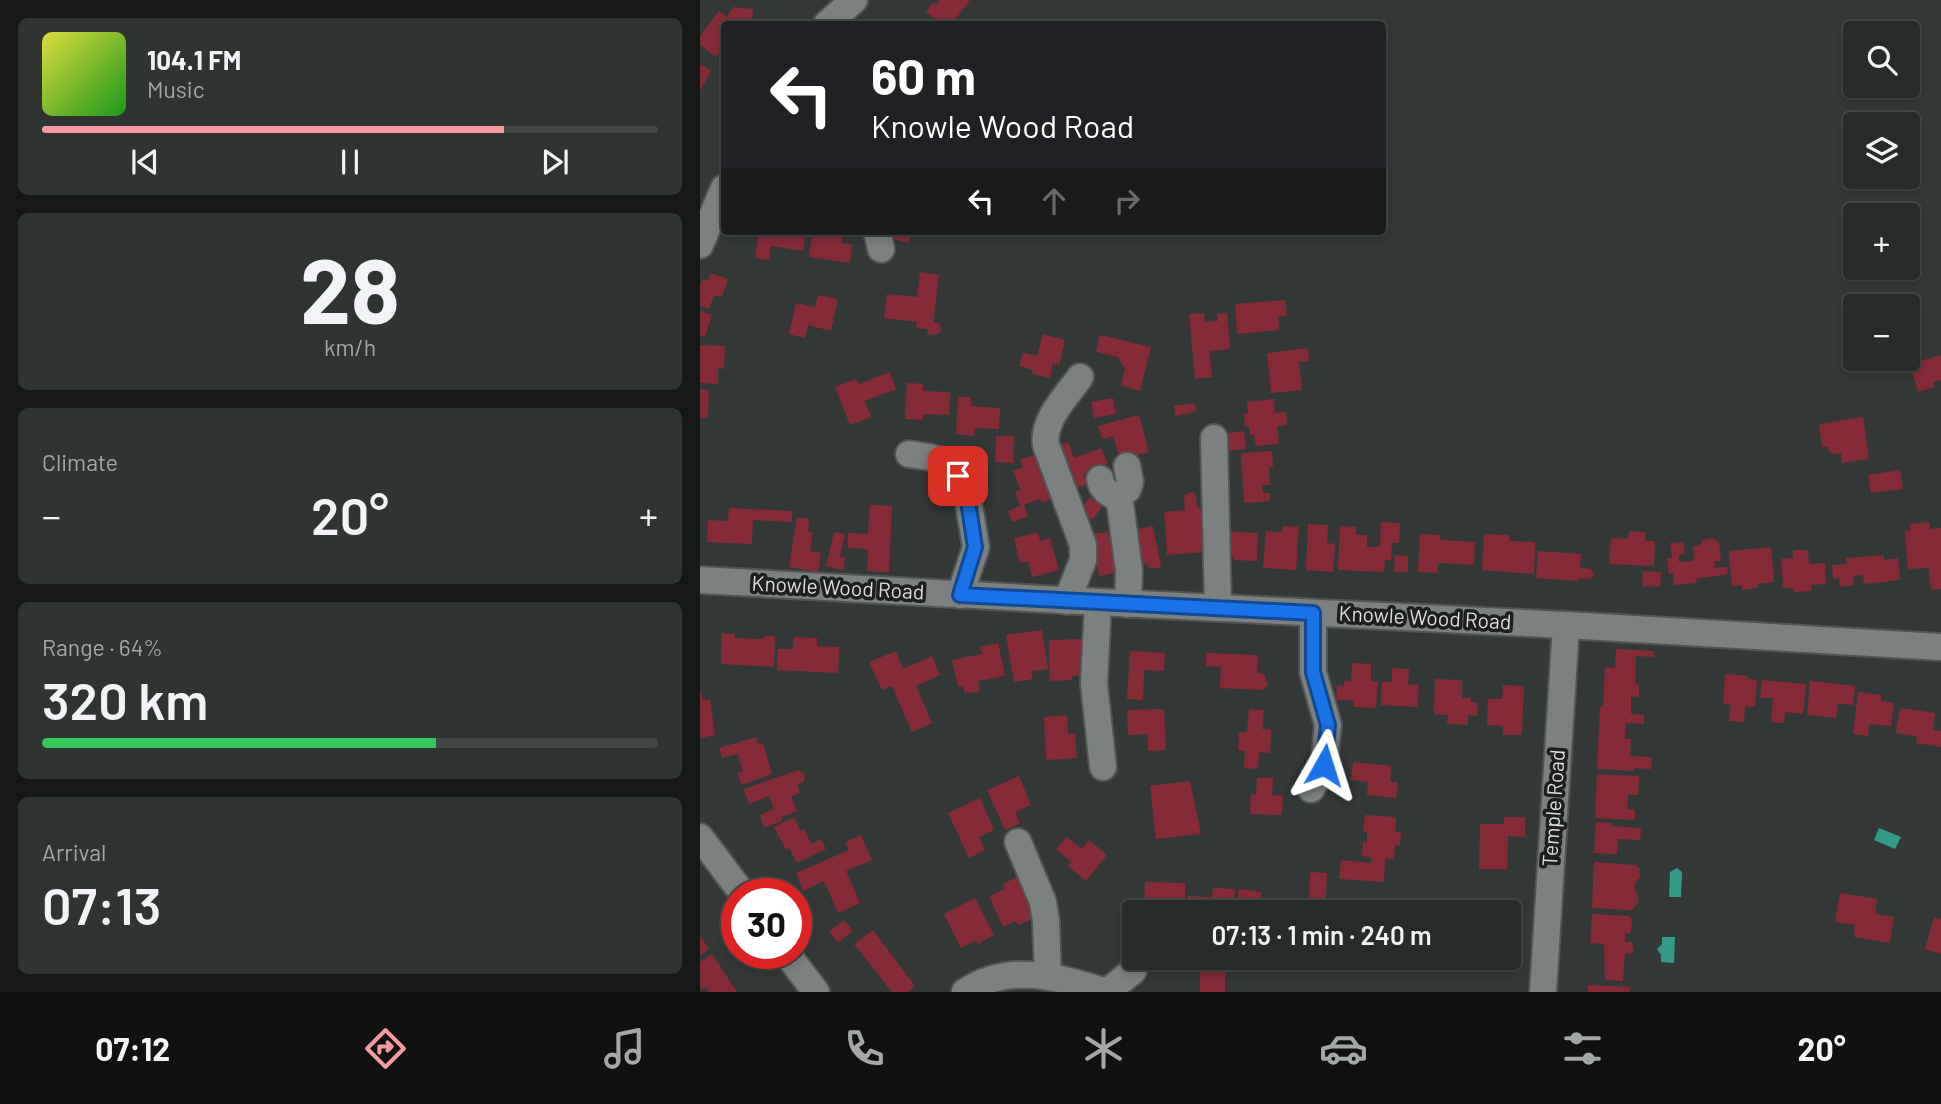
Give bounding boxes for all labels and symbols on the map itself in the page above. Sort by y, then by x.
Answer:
pin [928,446,988,506]
street label: Knowle Wood Road [751,569,925,604]
street label: Knowle Wood Road [1338,599,1512,634]
position arrow [1287,728,1361,802]
street label: Temple Road [1536,749,1569,867]
speed limit sign: 30 [721,878,812,969]

